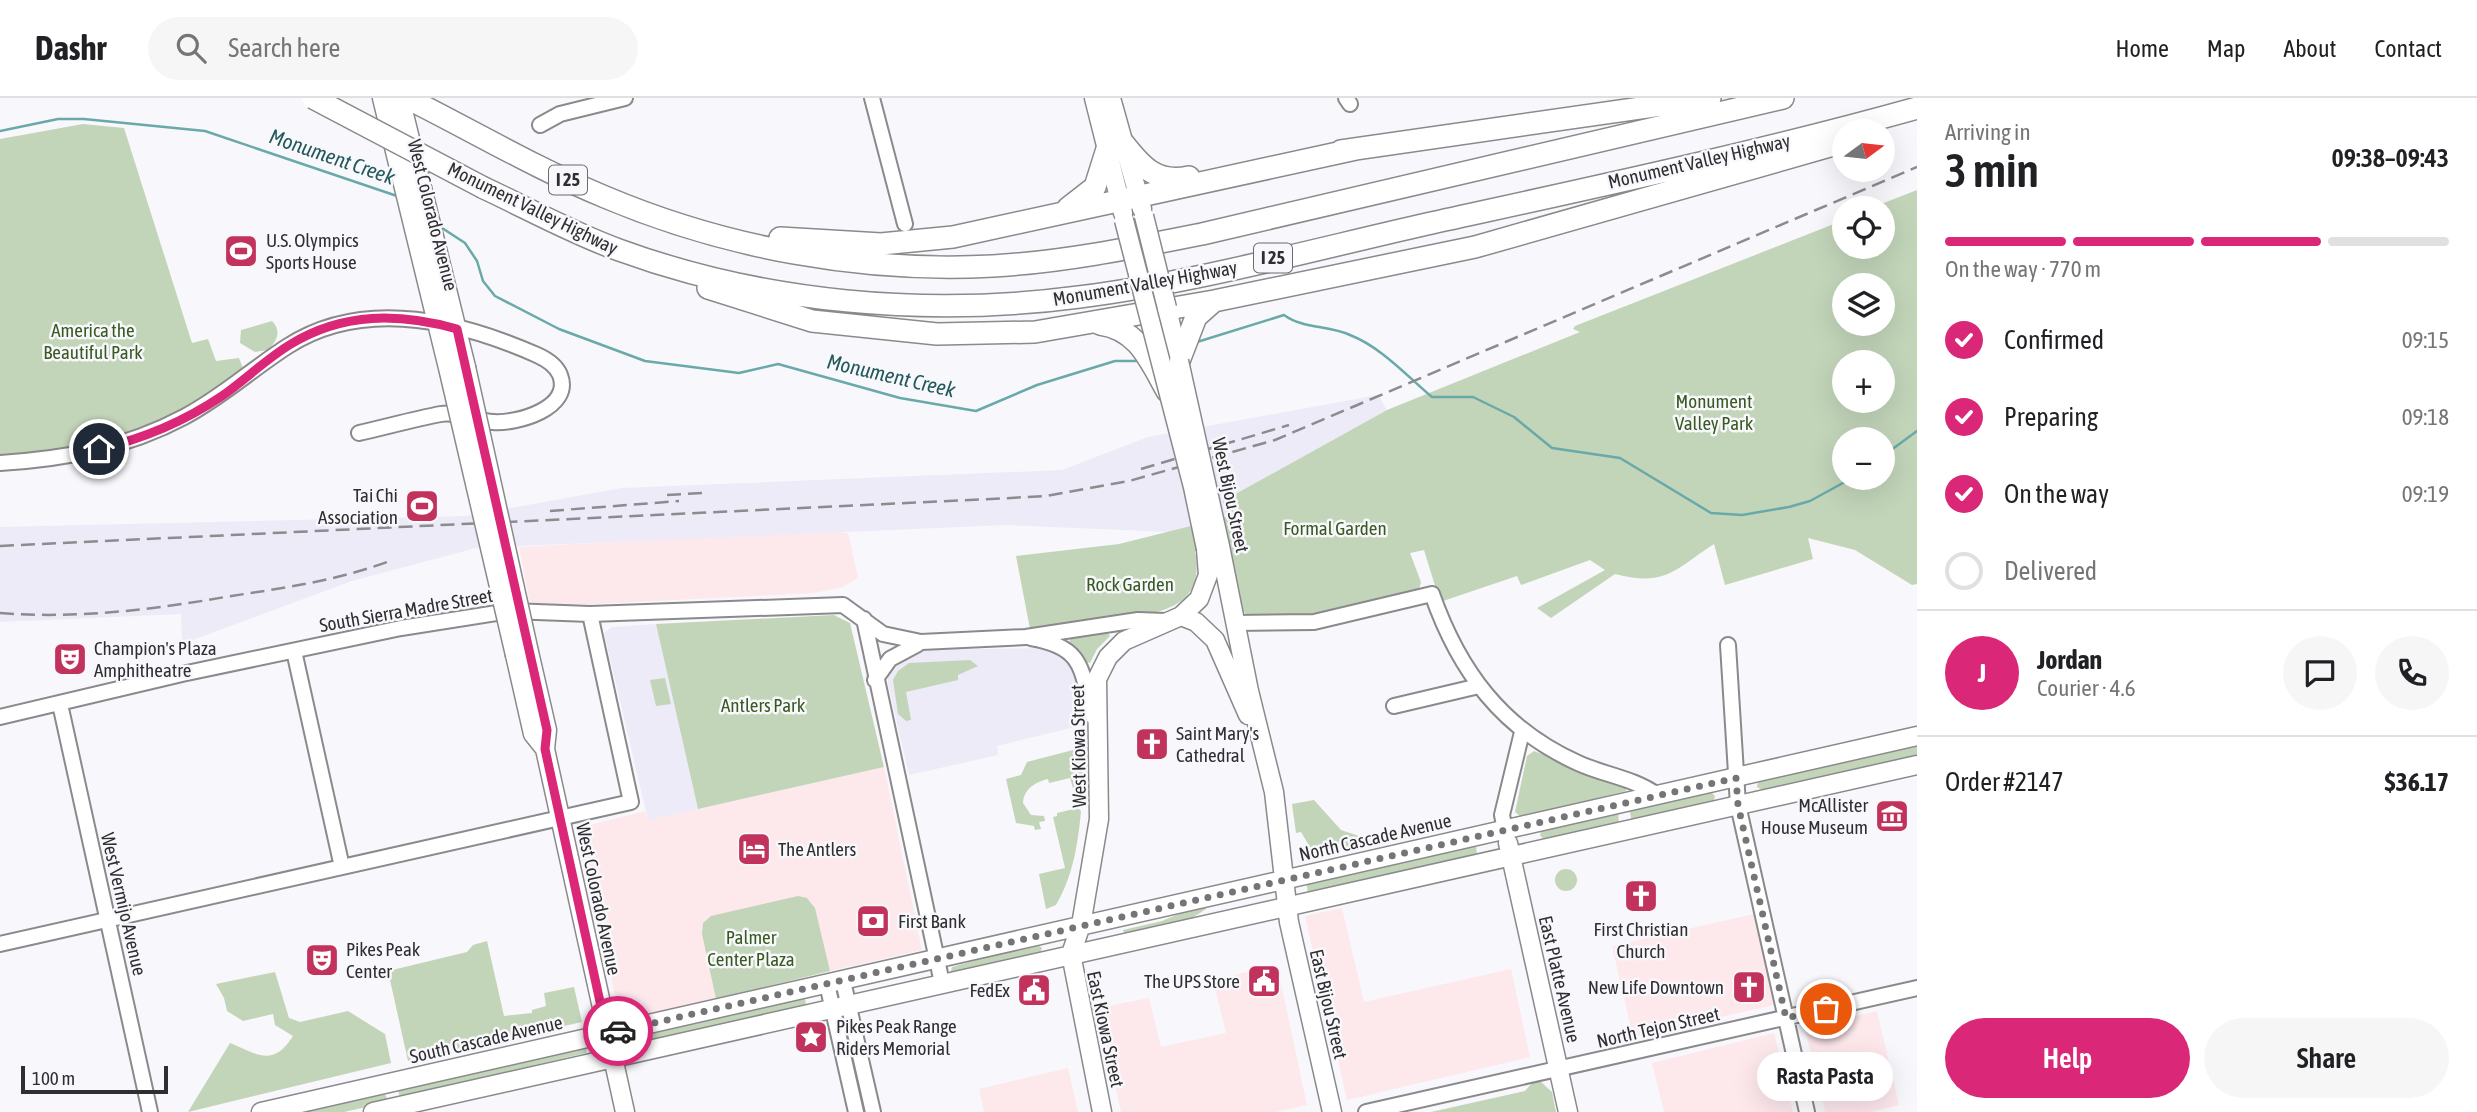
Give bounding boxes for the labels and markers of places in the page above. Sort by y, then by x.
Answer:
place label: U.S. Olympics Sports House [266,229,359,273]
sports icon: U.S. Olympics Sports House [222,232,260,270]
pin [69,419,129,479]
place label: Tai Chi Association [318,484,398,528]
sports icon: Tai Chi Association [403,487,441,525]
place label: Champion's Plaza Amphitheatre [94,637,217,681]
theatre icon: Champion's Plaza Amphitheatre [51,640,89,678]
place label: Saint Mary's Cathedral [1176,722,1260,766]
church icon: Saint Mary's Cathedral [1133,725,1171,763]
place label: McAllister House Museum [1761,794,1868,838]
museum icon: McAllister House Museum [1873,797,1911,835]
hotel icon: The Antlers [735,830,773,868]
place label: The Antlers [778,838,856,860]
church icon: First Christian Church [1622,877,1660,915]
bank icon: First Bank [854,902,892,940]
place label: First Bank [898,910,966,932]
place label: First Christian Church [1594,918,1688,962]
place label: Pikes Peak Center [346,938,421,982]
theatre icon: Pikes Peak Center [303,941,341,979]
public building icon: The UPS Store [1245,962,1283,1000]
church icon: New Life Downtown [1730,968,1768,1006]
place label: The UPS Store [1144,970,1240,992]
public building icon: FedEx [1015,971,1053,1009]
place label: New Life Downtown [1588,976,1724,998]
place label: FedEx [969,979,1010,1001]
pin [1796,979,1856,1039]
place label: Pikes Peak Range Riders Memorial [836,1015,957,1059]
place icon: Pikes Peak Range Riders Memorial [792,1018,830,1056]
callout: Rasta Pasta [1758,1051,1894,1100]

